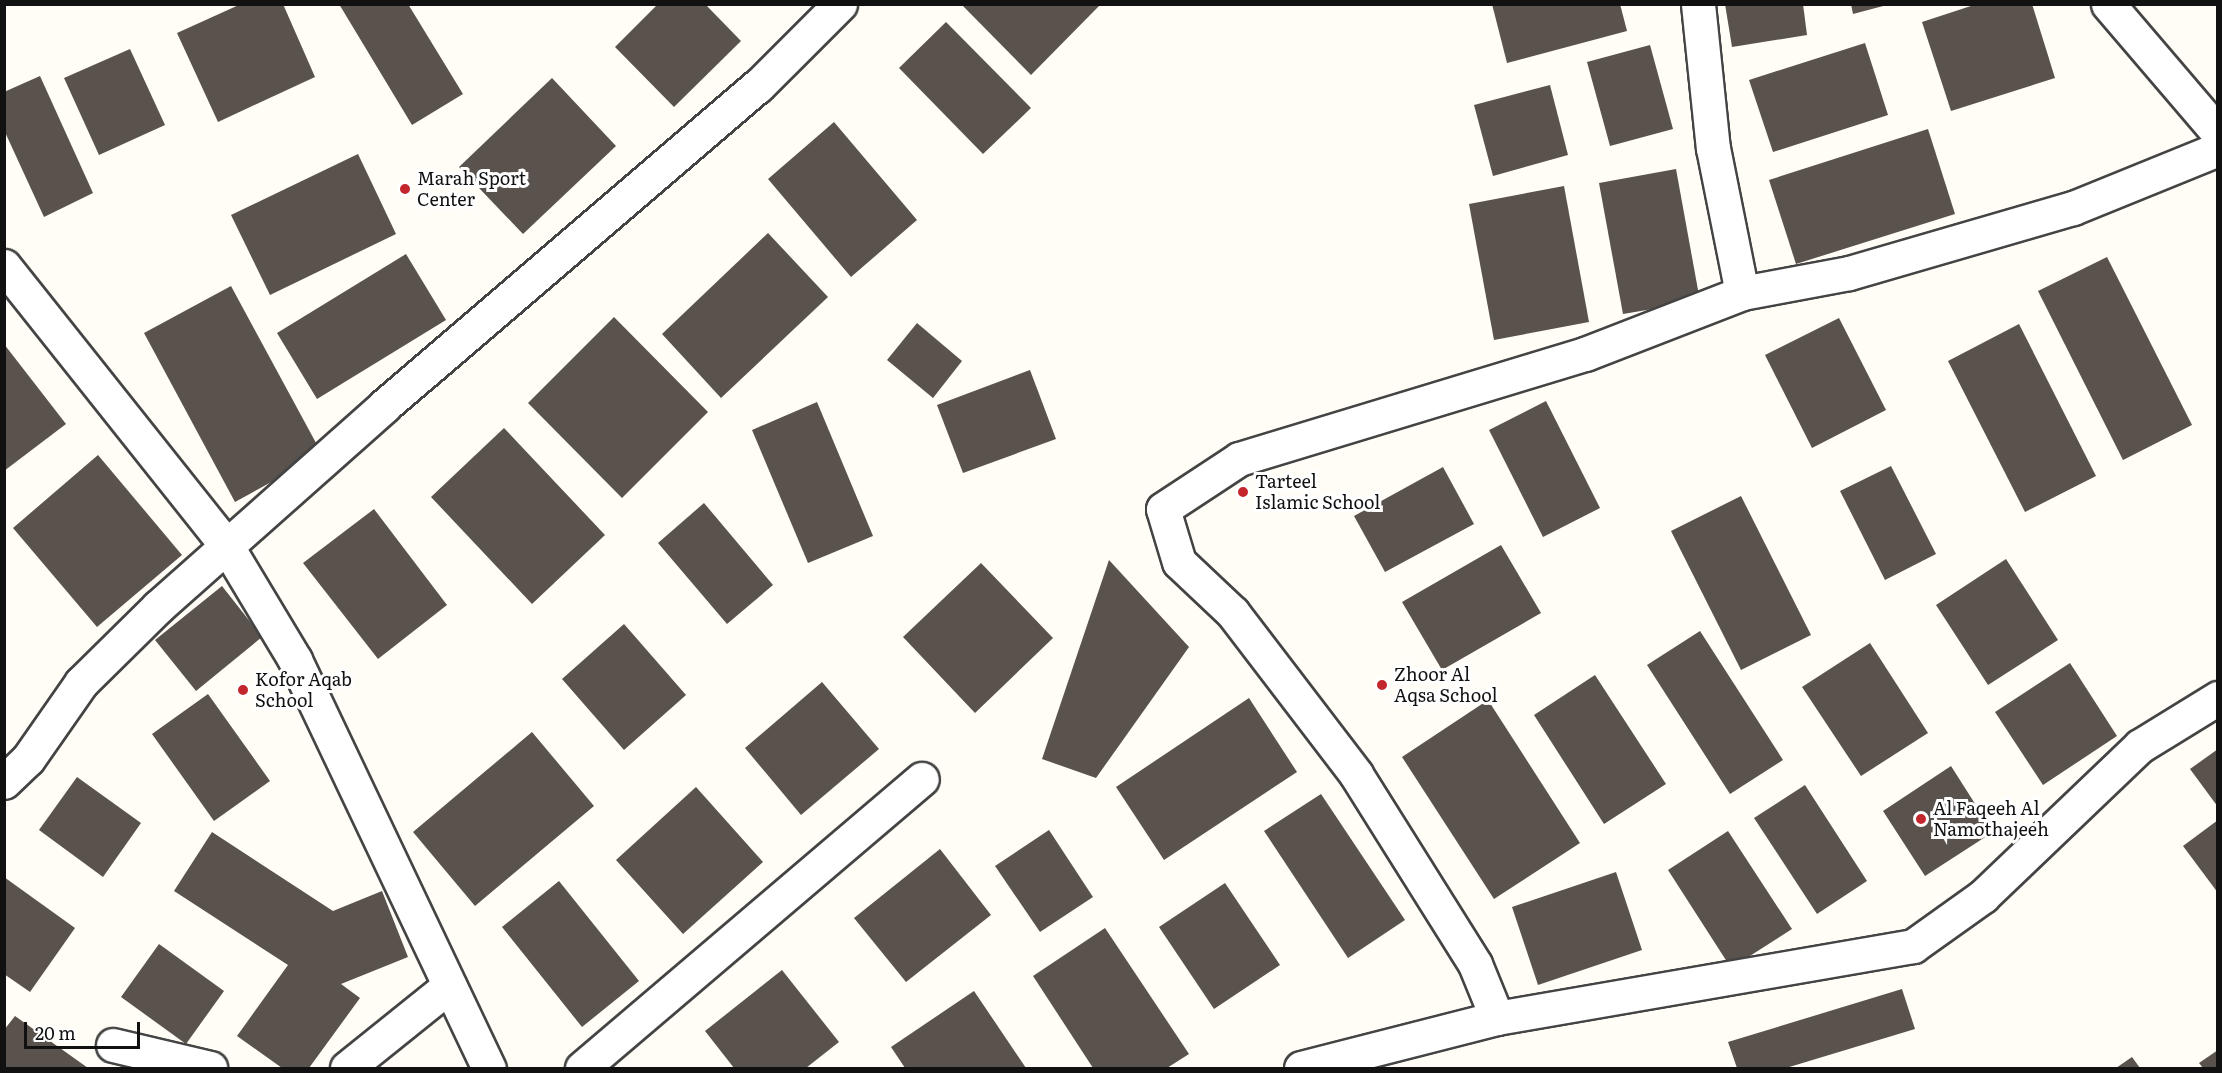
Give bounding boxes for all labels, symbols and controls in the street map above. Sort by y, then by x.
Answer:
place label: Marah Sport Center [417,168,526,210]
marker: Marah Sport Center [398,182,412,196]
place label: Tarteel Islamic School [1255,471,1380,514]
marker: Tarteel Islamic School [1236,485,1250,499]
place label: Zhoor Al Aqsa School [1394,664,1497,706]
place label: Kofor Aqab School [255,669,352,712]
marker: Zhoor Al Aqsa School [1375,678,1389,692]
marker: Kofor Aqab School [236,683,250,697]
place label: Al Faqeeh Al Namothajeeh [1933,798,2049,840]
marker: Al Faqeeh Al Namothajeeh [1914,812,1928,826]
scale bar [27,1010,142,1048]
text: 20 m [35,1019,76,1046]

